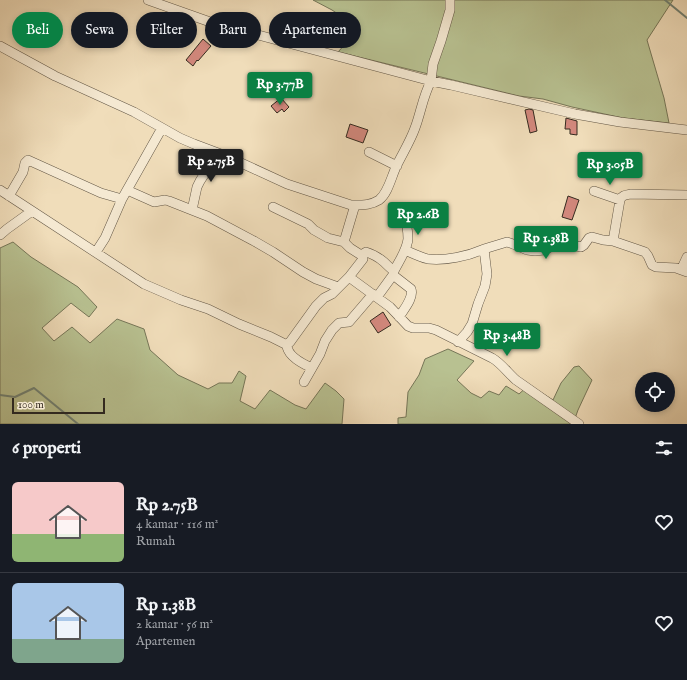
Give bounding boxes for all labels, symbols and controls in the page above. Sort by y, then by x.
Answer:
chip: Beli [12,12,63,48]
chip: Sewa [71,12,128,48]
chip: Filter [136,12,197,48]
chip: Baru [205,12,261,48]
chip: Apartemen [269,12,361,48]
pin: Rp 3.77B [239,72,321,106]
text: Rp 3.77B [256,76,304,93]
pin: Rp 2.75B [170,149,252,183]
pin: Rp 3.05B [569,152,651,186]
text: Rp 2.75B [187,153,235,170]
text: Rp 3.05B [586,156,634,173]
pin: Rp 2.6B [381,202,455,236]
text: Rp 2.6B [397,206,439,223]
pin: Rp 1.38B [505,226,587,260]
text: Rp 1.38B [523,230,569,247]
pin: Rp 3.48B [466,323,548,357]
text: Rp 3.48B [483,327,531,344]
map controls [635,372,675,412]
button: locate [635,372,675,412]
scale bar [12,396,105,415]
text: 100 m [18,398,44,412]
icon: filters [653,437,675,459]
text: 6 properti [12,438,81,459]
text: Rp 2.75B [136,495,198,516]
icon: home [44,498,92,546]
icon: heart [653,511,675,533]
text: 4 kamar · 116 m² [136,516,218,533]
text: Rumah [136,533,175,550]
text: Rp 1.38B [136,595,196,616]
icon: home [44,599,92,647]
icon: heart [653,612,675,634]
text: 2 kamar · 56 m² [136,616,213,633]
text: Apartemen [136,633,196,650]

